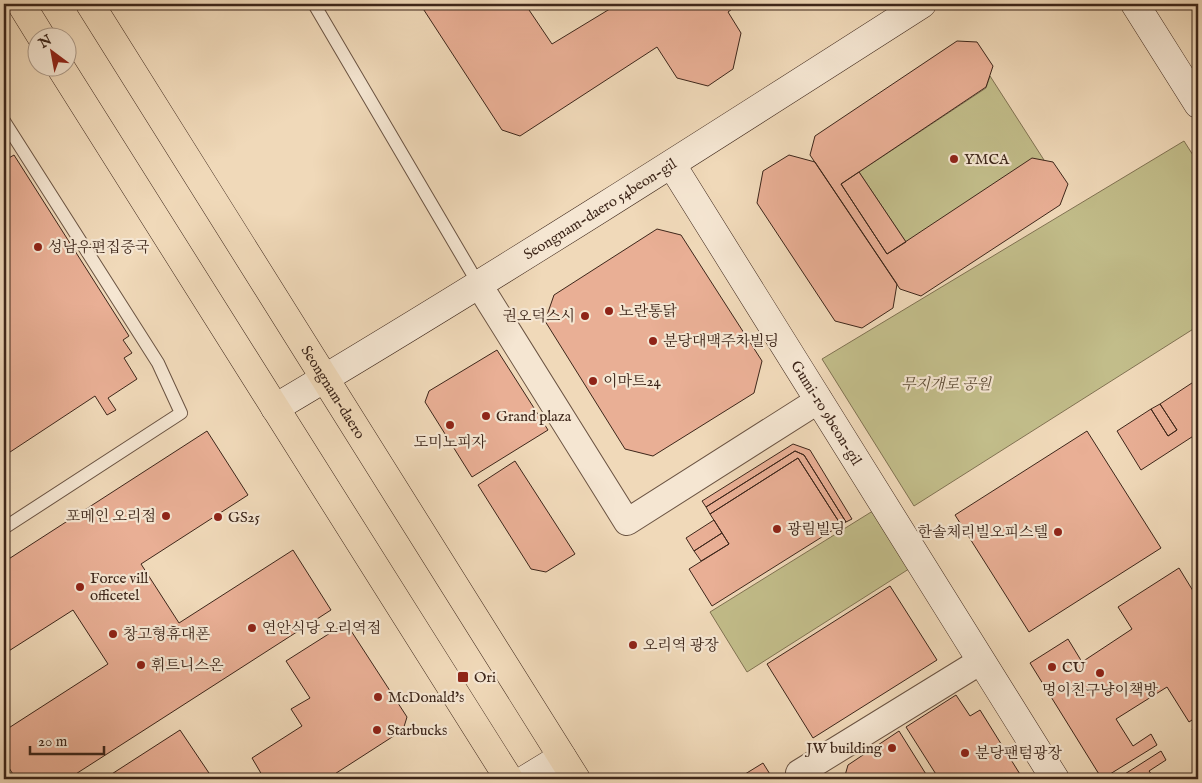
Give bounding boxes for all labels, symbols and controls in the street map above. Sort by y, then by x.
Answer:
north arrow [28,28,78,78]
text: N [35,31,56,53]
place label: YMCA [964,150,1010,169]
street label: Seongnam-daero 54beon-gil [520,153,681,264]
marker: YMCA [948,153,960,165]
place label: 성남우편집중국 [48,238,150,257]
marker: 성남우편집중국 [32,241,44,253]
place label: 노란통닭 [619,302,677,321]
marker: 노란통닭 [603,305,615,317]
place label: 권오덕스시 [503,307,575,326]
marker: 권오덕스시 [579,310,591,322]
place label: 분당대맥주차빌딩 [663,332,779,351]
marker: 분당대맥주차빌딩 [647,335,659,347]
street label: Seongnam-daero [297,342,370,442]
street label: Gumi-ro 9beon-gil [787,357,867,469]
place label: 이마트24 [603,372,662,391]
marker: 이마트24 [587,375,599,387]
park label: 무지개로 공원 [901,375,993,394]
place label: Grand plaza [496,407,572,426]
marker: Grand plaza [480,410,492,422]
marker: 도미노피자 [444,419,456,431]
place label: 도미노피자 [414,433,487,452]
place label: 포메인 오리점 [66,507,156,526]
place label: GS25 [228,508,261,527]
marker: 포메인 오리점 [160,510,172,522]
marker: GS25 [212,511,224,523]
place label: 광림빌딩 [787,520,845,539]
marker: 광림빌딩 [771,523,783,535]
place label: 한솔체리빌오피스텔 [918,523,1048,542]
marker: 한솔체리빌오피스텔 [1052,526,1064,538]
place label: Force vill officetel [90,569,149,605]
marker: Force vill officetel [74,581,86,593]
place label: 연안식당 오리역점 [262,619,381,638]
marker: 연안식당 오리역점 [246,622,258,634]
place label: 창고형휴대폰 [123,625,210,644]
marker: 창고형휴대폰 [107,628,119,640]
place label: 오리역 광장 [643,636,719,655]
marker: 오리역 광장 [627,639,639,651]
place label: 휘트니스온 [151,656,224,675]
place label: CU [1062,658,1086,677]
marker: 휘트니스온 [135,659,147,671]
marker: CU [1046,661,1058,673]
marker: 멍이친구냥이책방 [1094,667,1106,679]
place label: Ori [474,668,496,687]
marker: Ori [456,670,470,684]
place label: 멍이친구냥이책방 [1042,681,1158,700]
place label: McDonald's [388,688,464,707]
marker: McDonald's [372,691,384,703]
place label: Starbucks [387,721,447,740]
scale bar [30,723,104,755]
marker: Starbucks [371,724,383,736]
text: 20 m [38,732,68,751]
place label: JW building [804,739,883,758]
marker: JW building [886,742,898,754]
place label: 분당팬텀광장 [975,744,1062,763]
marker: 분당팬텀광장 [959,747,971,759]

